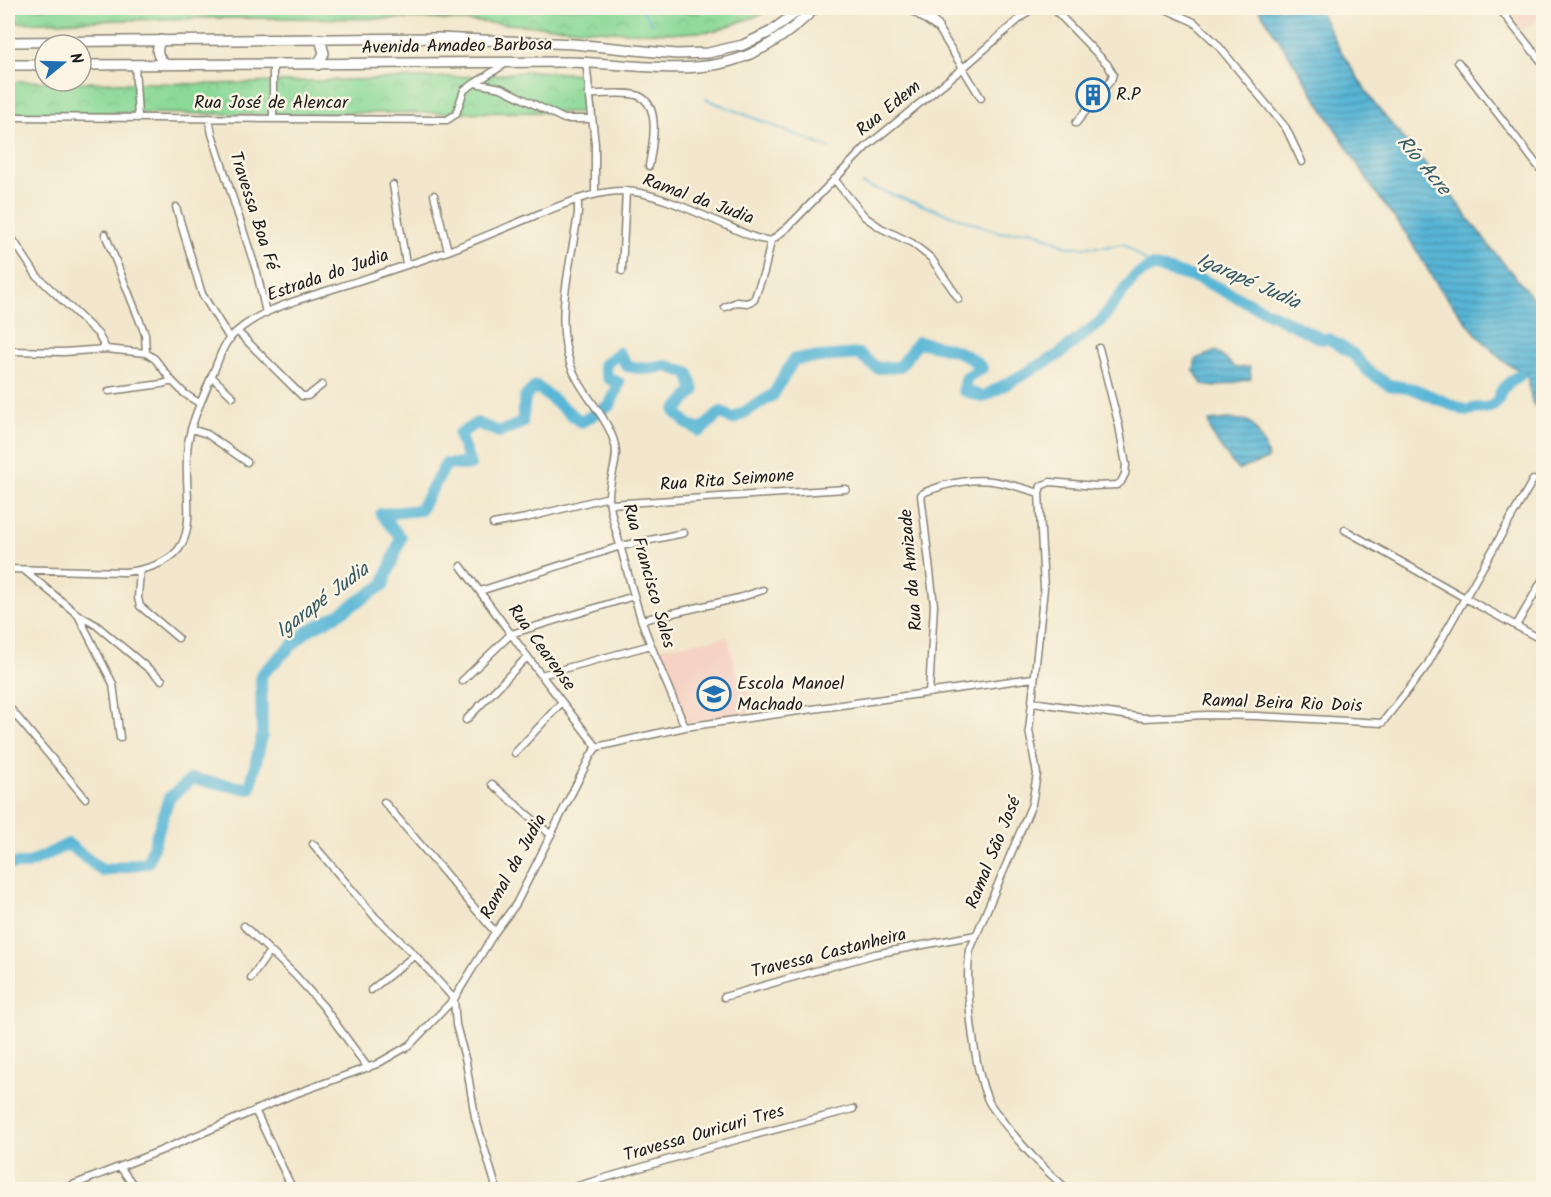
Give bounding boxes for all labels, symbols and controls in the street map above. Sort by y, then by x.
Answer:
street label: Avenida Amadeo Barbosa [361,31,553,63]
north arrow [33,33,93,93]
text: N [62,50,89,67]
street label: Rua Edem [850,74,928,144]
building icon: R.P [1075,77,1111,113]
place label: R.P [1116,81,1142,110]
street label: Rua José de Alencar [194,89,349,118]
water label: Río Acre [1388,129,1459,205]
street label: Travessa Boa Fé [220,148,286,275]
street label: Ramal da Judia [638,166,758,234]
street label: Estrada do Judia [263,242,393,310]
water label: Igarapé Judia [1191,245,1306,320]
street label: Rua Rita Seimone [659,462,795,500]
street label: Rua Francisco Sales [613,500,683,652]
street label: Rua da Amizade [892,508,932,632]
water label: Igarapé Judia [269,554,378,647]
street label: Rua Cearense [499,598,583,698]
place label: Escola Manoel Machado [737,670,845,720]
school or university icon: Escola Manoel Machado [696,676,732,712]
street label: Ramal Beira Rio Dois [1201,687,1363,721]
street label: Ramal São José [958,791,1030,914]
street label: Ramal da Judia [473,809,555,925]
street label: Travessa Castanheira [748,921,910,987]
street label: Travessa Ouricuri Tres [620,1097,788,1171]

